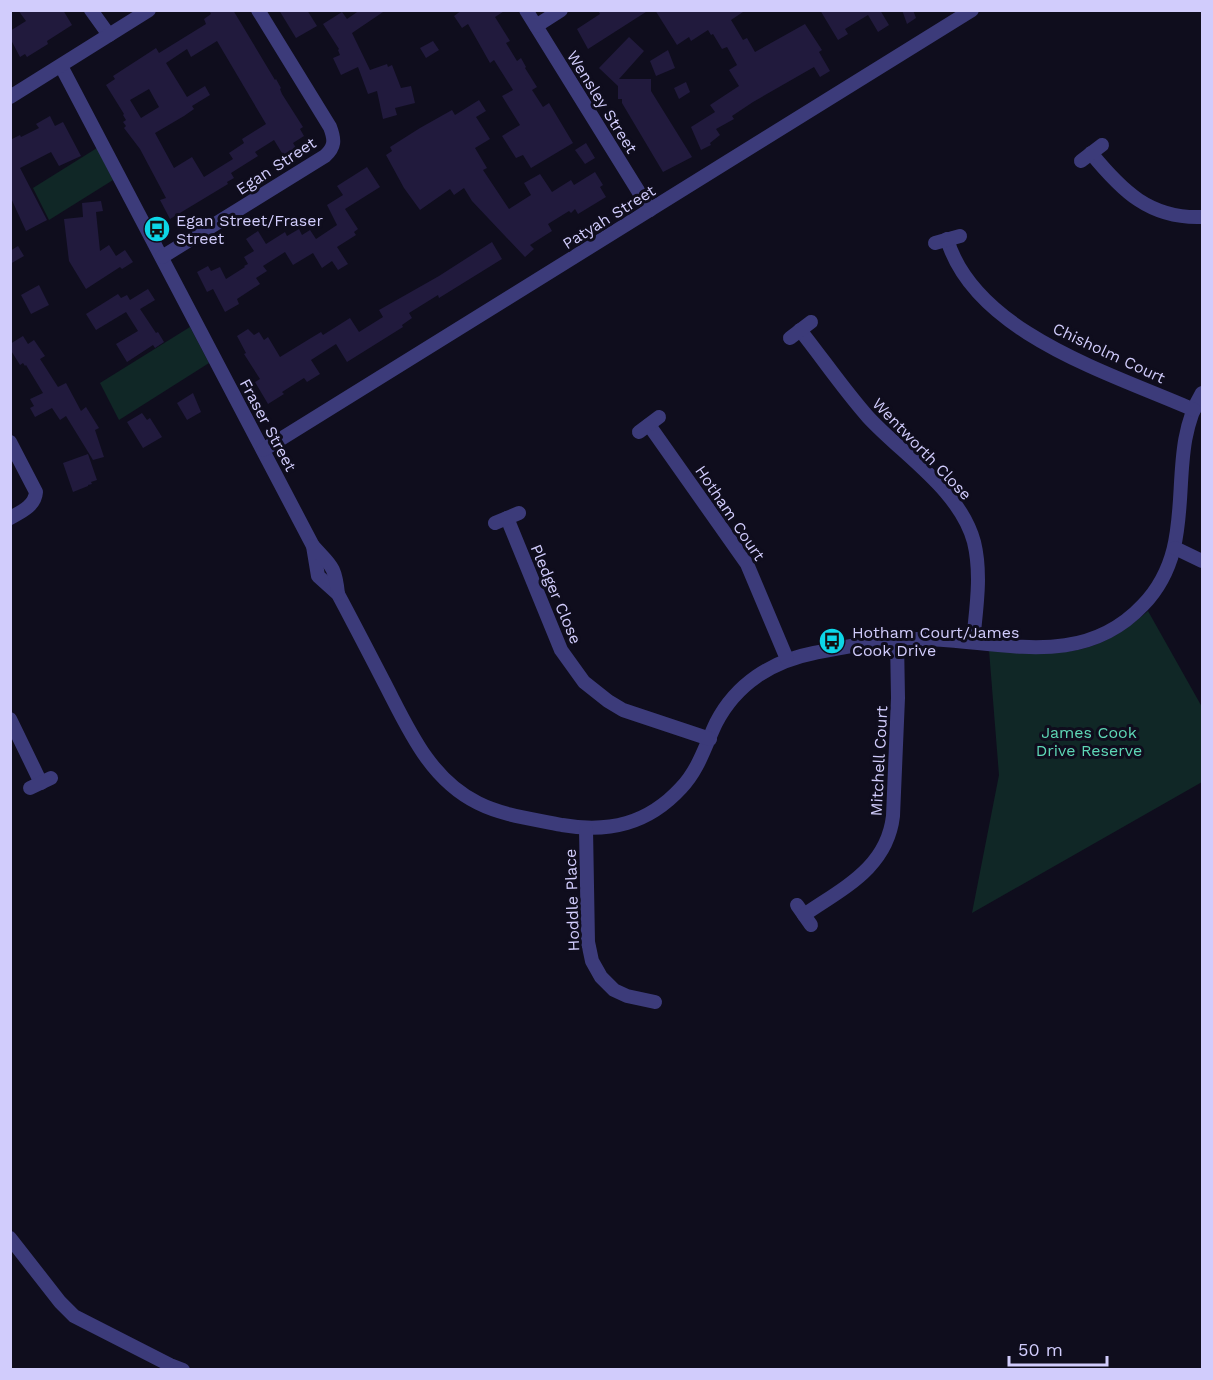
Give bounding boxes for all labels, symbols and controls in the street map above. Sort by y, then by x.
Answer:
street label: Wensley Street [563,47,641,157]
street label: Egan Street [233,133,320,199]
street label: Patyah Street [559,181,659,253]
place label: Egan Street/Fraser Street [176,211,323,248]
bus stop icon: Egan Street/Fraser Street [142,214,172,244]
street label: Chisholm Court [1050,319,1169,387]
street label: Fraser Street [236,376,300,475]
street label: Wentworth Close [868,394,976,504]
street label: Hotham Court [691,462,769,564]
street label: Pledger Close [526,541,586,647]
place label: Hotham Court/James Cook Drive [852,623,1019,660]
bus stop icon: Hotham Court/James Cook Drive [817,626,847,656]
street label: Mitchell Court [867,705,891,817]
park label: James Cook Drive Reserve [1036,723,1142,760]
street label: Hoddle Place [561,848,583,952]
scale bar [1009,1329,1106,1367]
text: 50 m [1018,1339,1063,1360]

